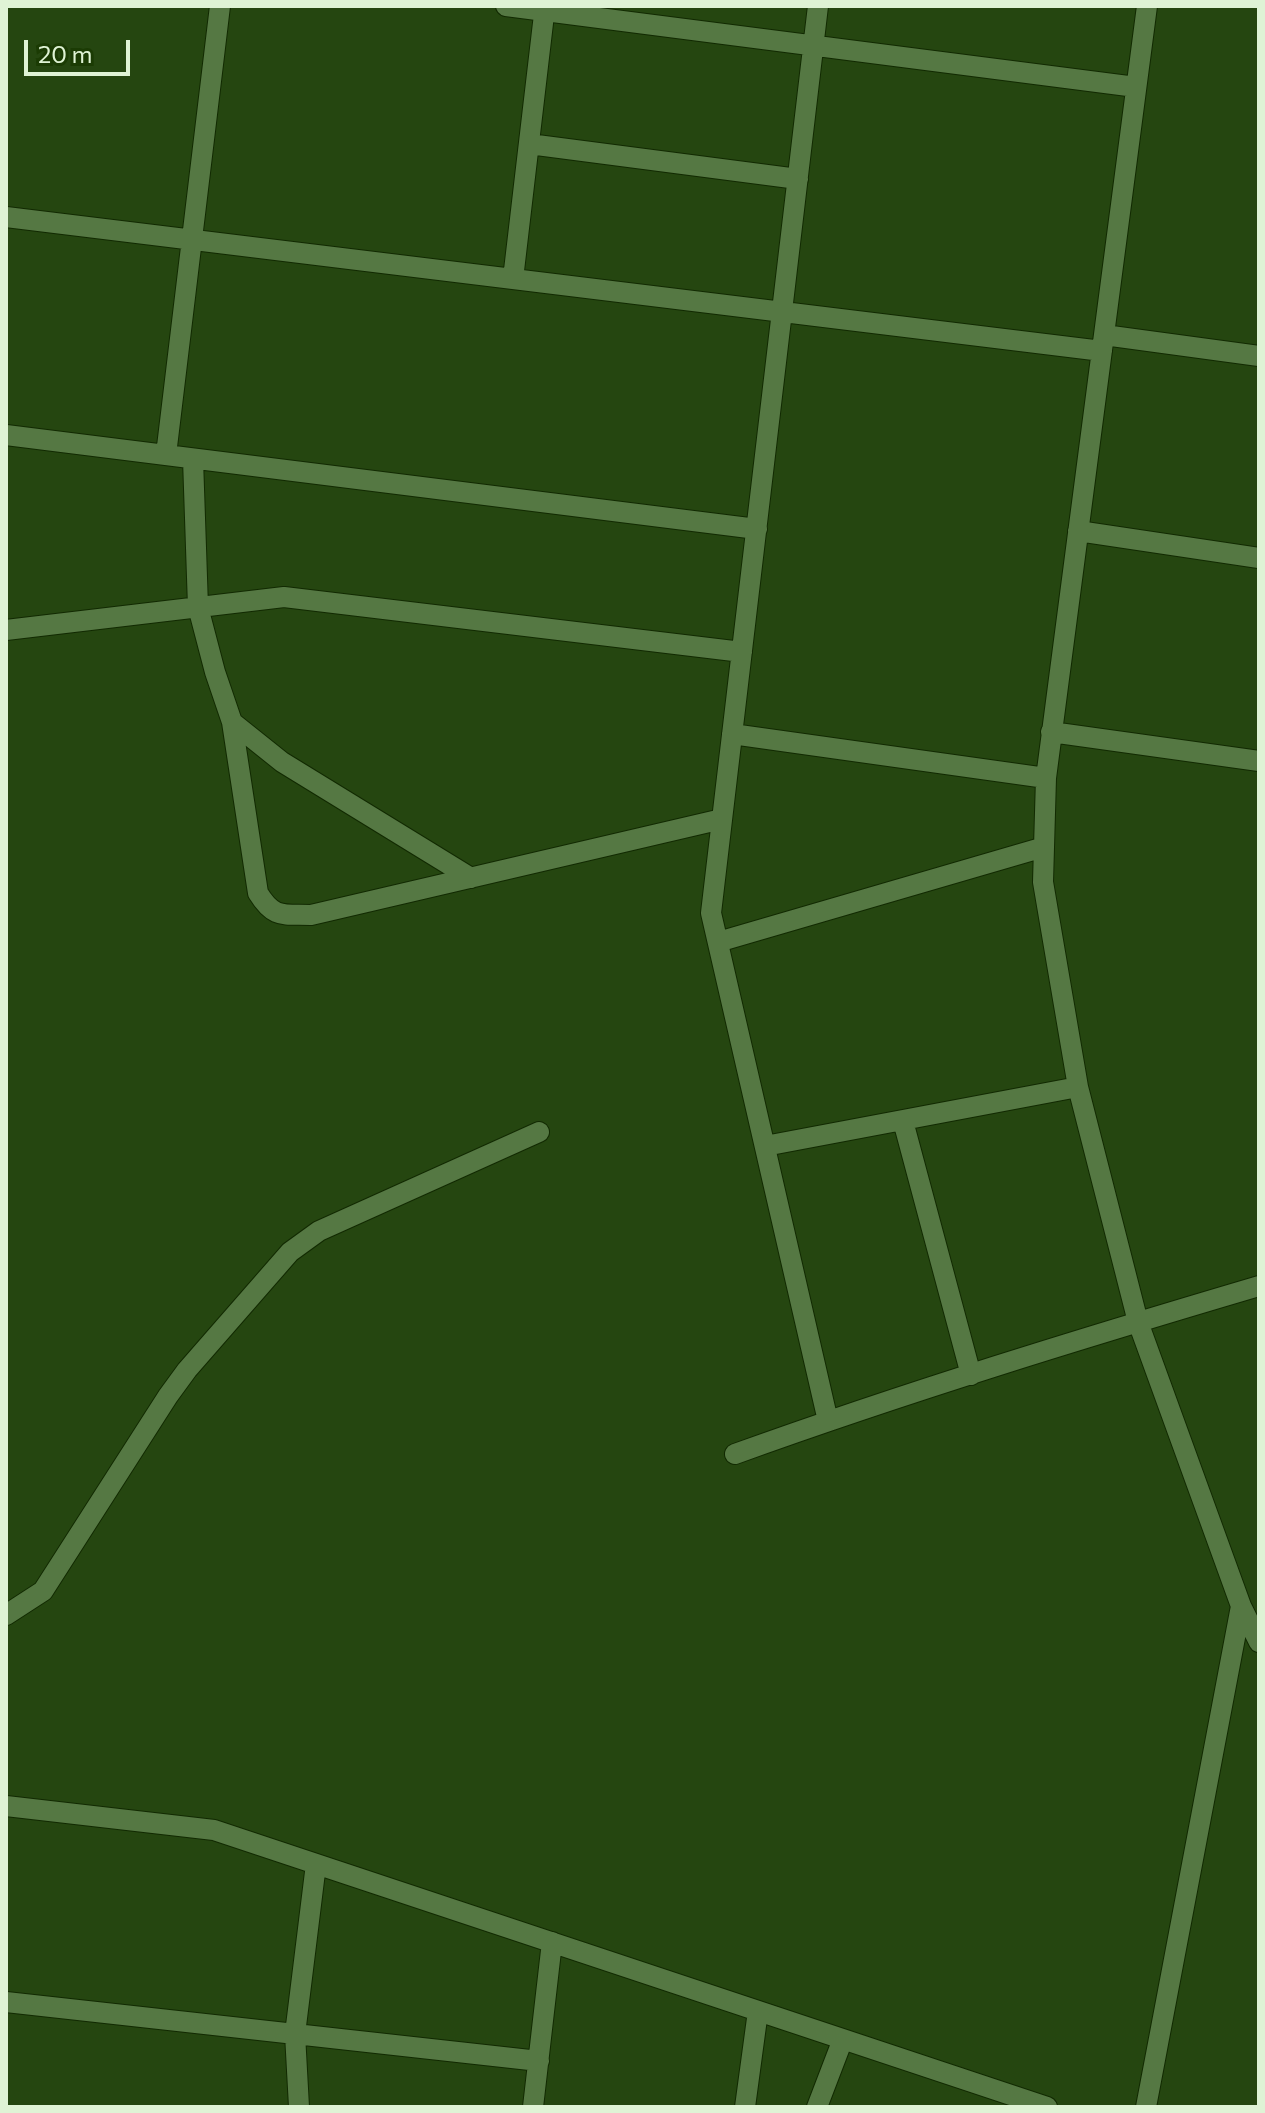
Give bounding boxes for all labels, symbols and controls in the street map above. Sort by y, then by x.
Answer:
scale bar [28,24,134,74]
text: 20 m [38,39,92,68]

